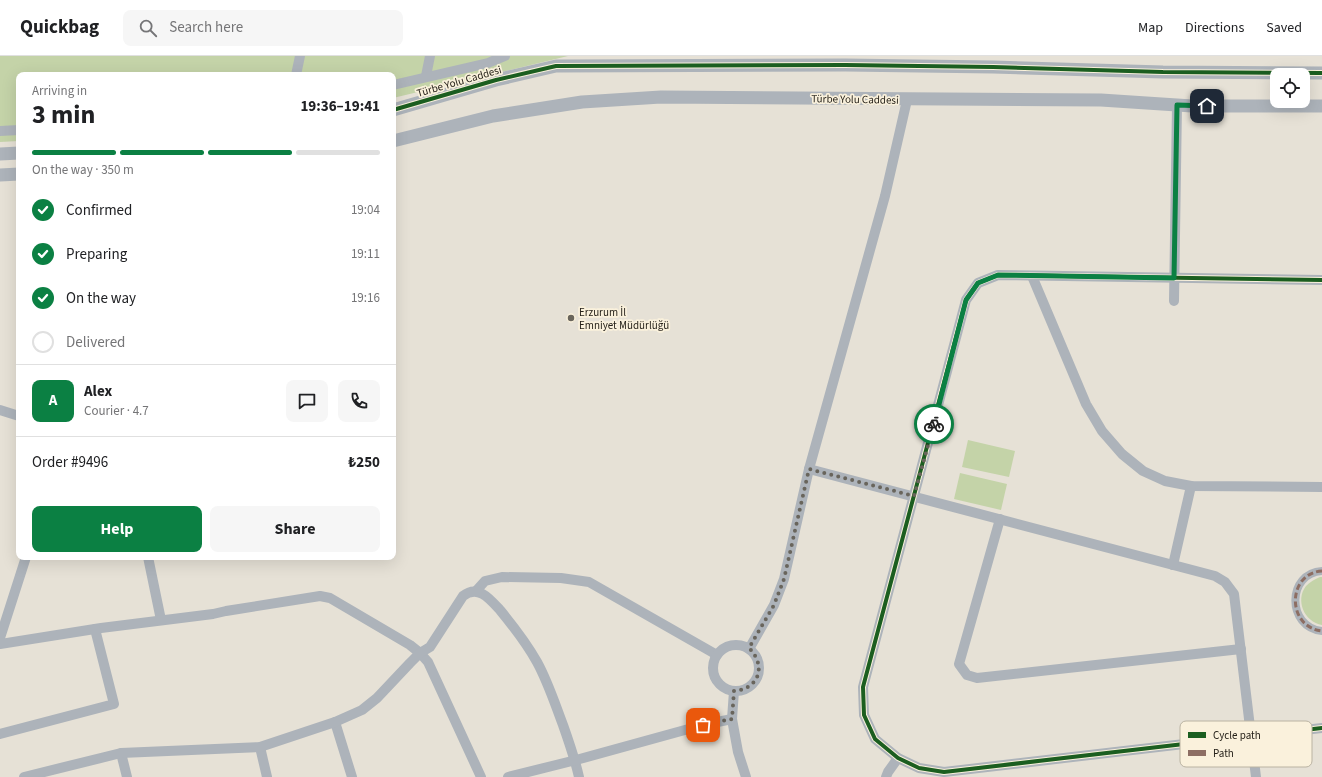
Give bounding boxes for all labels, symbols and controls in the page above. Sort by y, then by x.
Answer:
search box [123,10,403,46]
text: Quickbag [20,14,99,41]
icon: search [137,17,159,39]
text: Search here [169,17,243,38]
text: Map [1138,18,1163,38]
text: Directions [1185,18,1244,38]
text: Saved [1266,18,1302,38]
street label: Türbe Yolu Caddesi [415,62,503,101]
map controls [1270,68,1310,108]
button: locate [1270,68,1310,108]
text: Arriving in [32,82,87,100]
pin [1190,89,1224,123]
street label: Türbe Yolu Caddesi [811,91,899,108]
icon: home [1196,95,1218,117]
text: 3 min [32,96,95,133]
text: 19:36–19:41 [300,96,380,117]
text: On the way · 350 m [32,161,134,179]
icon: check [32,199,54,221]
text: Confirmed [66,200,132,221]
text: 19:04 [351,201,380,219]
icon: check [32,243,54,265]
text: Preparing [66,244,127,265]
text: 19:11 [351,245,380,263]
icon: check [32,287,54,309]
text: On the way [66,288,136,309]
text: 19:16 [351,289,380,307]
place label: Erzurum İl Emniyet Müdürlüğü [579,305,669,333]
marker: Erzurum İl Emniyet Müdürlüğü [566,313,576,323]
text: Delivered [66,332,125,353]
button: chat [286,380,328,422]
button: phone [338,380,380,422]
text: Alex [84,381,112,402]
text: A [49,390,57,411]
text: Courier · 4.7 [84,402,149,420]
courier [914,404,954,444]
icon: bike [923,413,945,435]
text: Order #9496 [32,452,108,473]
text: ₺250 [348,452,380,473]
button: Help [32,506,202,552]
button: Share [210,506,380,552]
pin [686,708,720,742]
icon: bag [692,714,714,736]
legend [1180,721,1312,767]
text: Cycle path [1213,728,1261,743]
text: Path [1213,746,1234,761]

